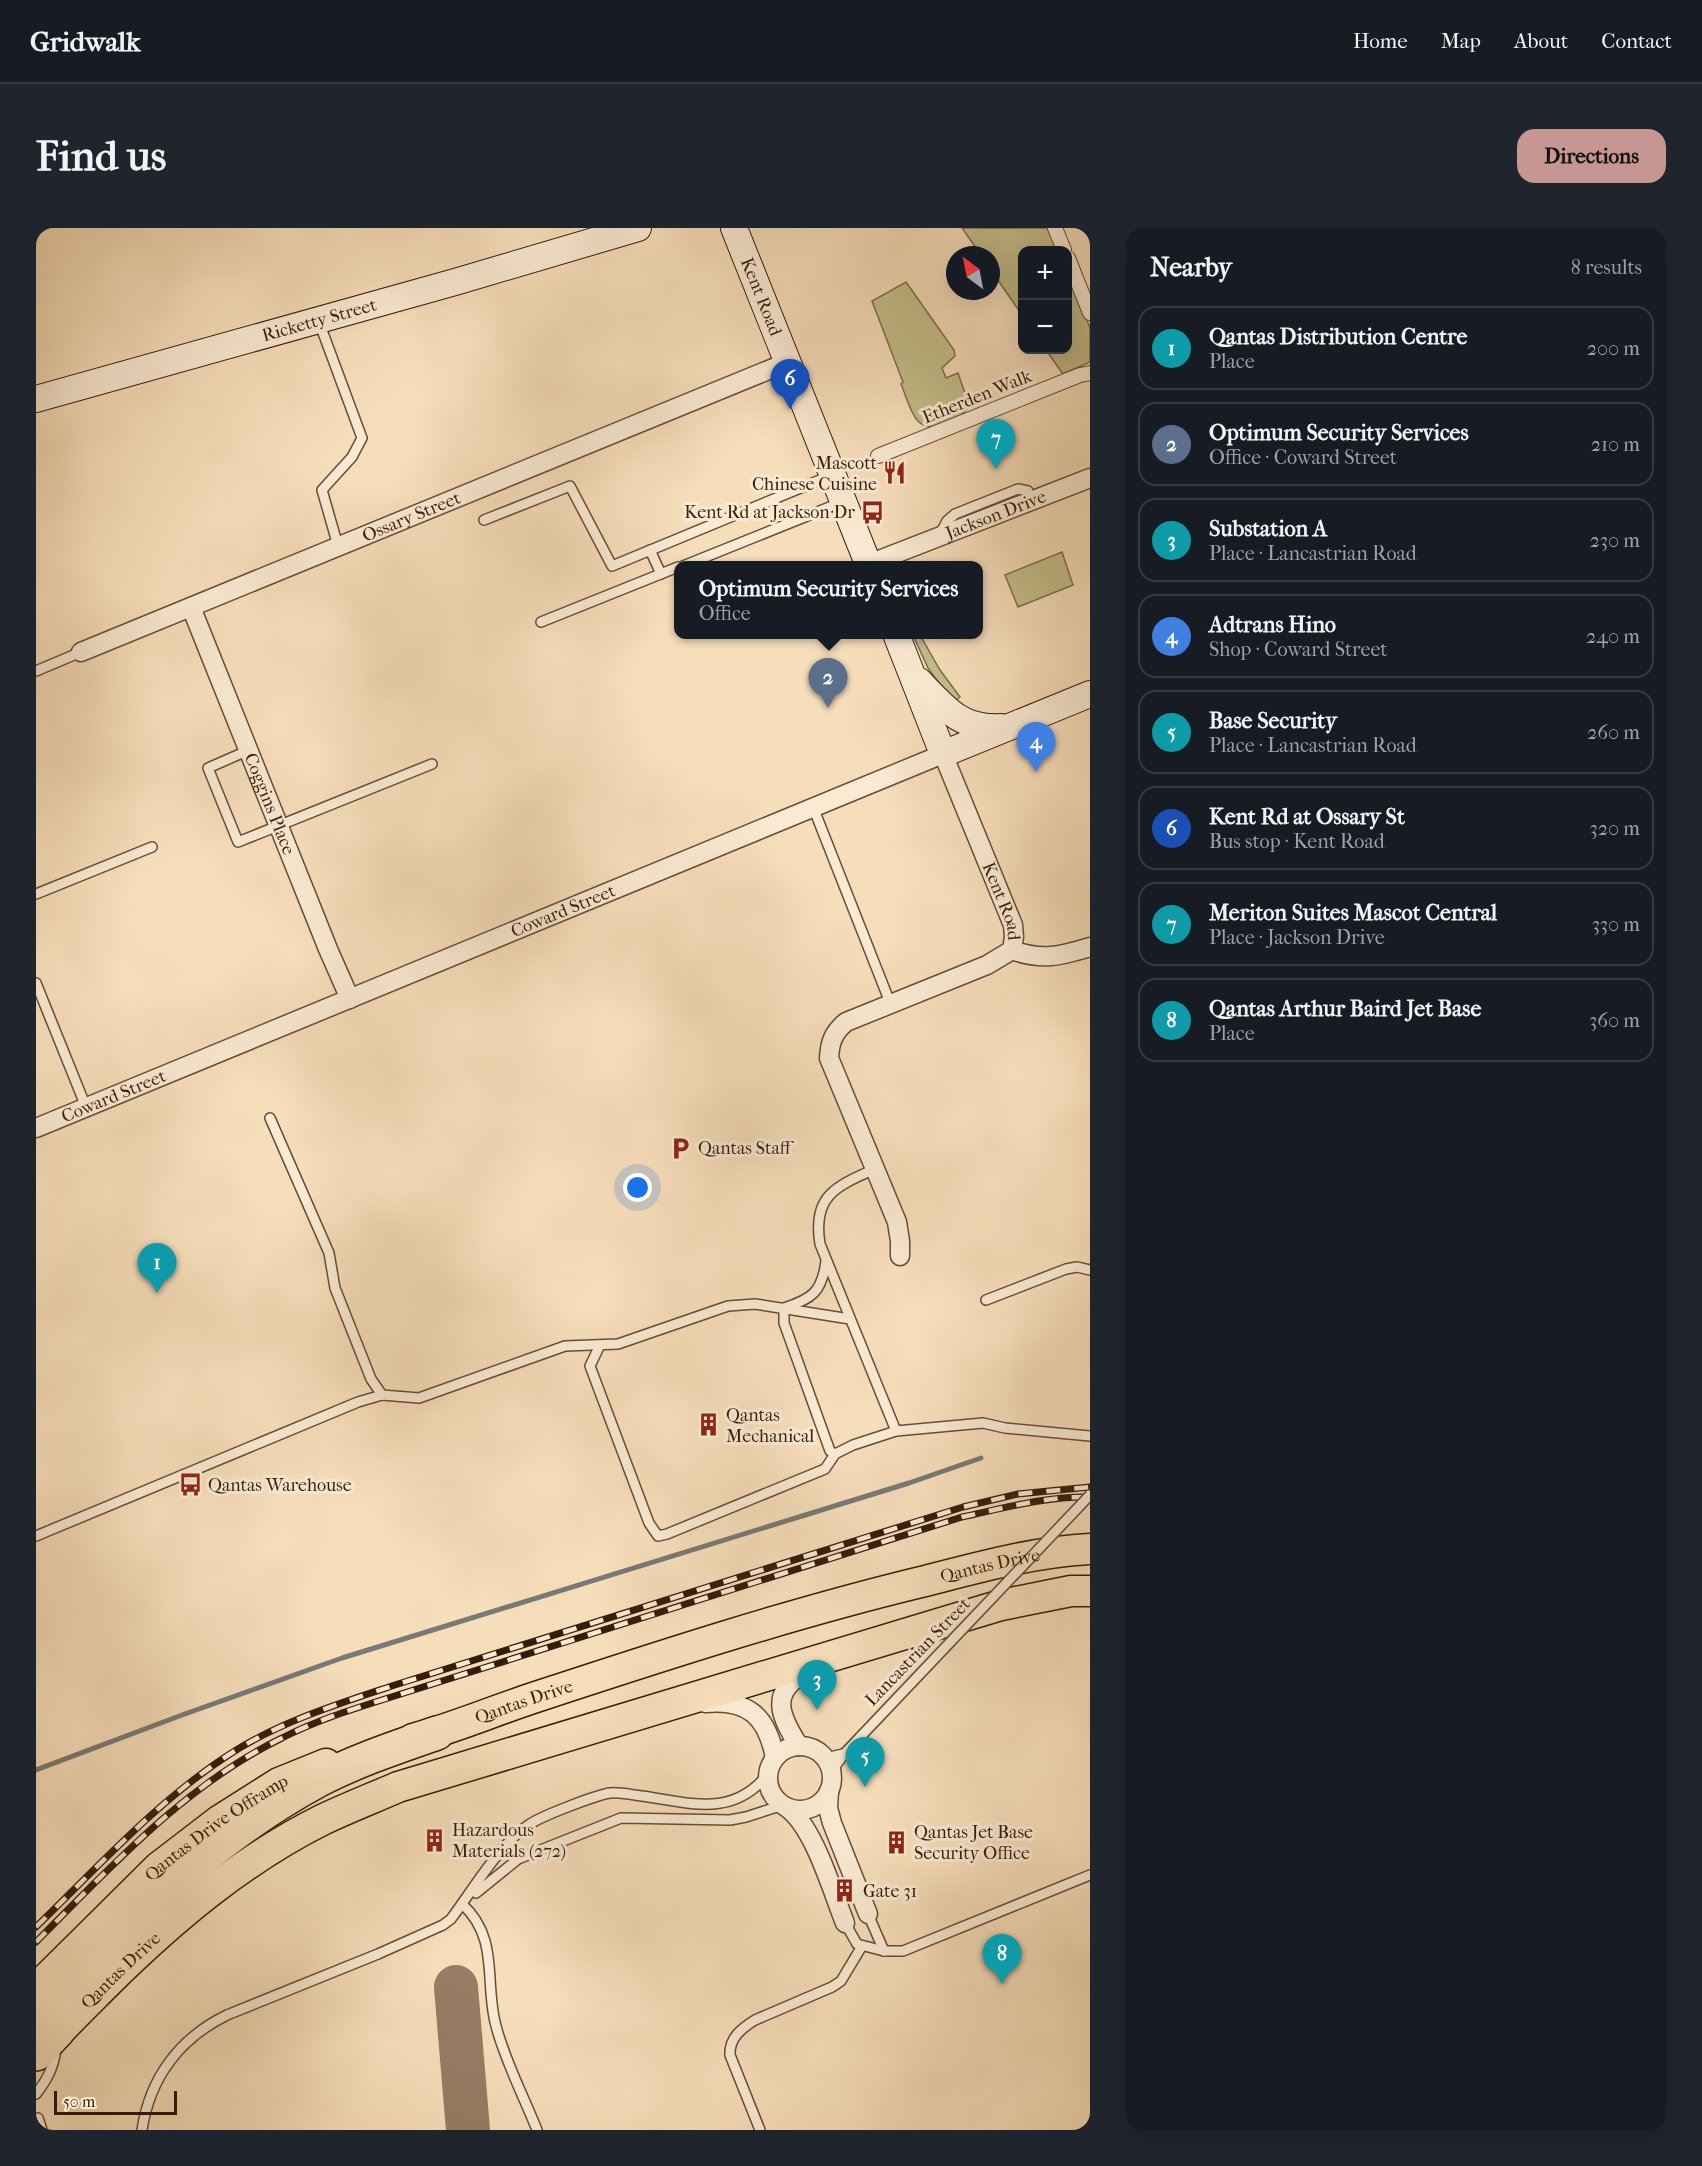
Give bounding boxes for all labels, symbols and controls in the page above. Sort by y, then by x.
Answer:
text: Gridwalk [30,25,141,58]
text: Home [1353,29,1408,53]
text: Map [1441,29,1481,53]
text: About [1514,29,1568,53]
text: Contact [1601,29,1672,53]
button: Directions [1517,129,1666,183]
text: Find us [36,132,166,181]
north arrow [946,246,1000,300]
map controls [1018,246,1072,354]
button: + [1018,246,1072,300]
text: Nearby [1150,252,1232,283]
street label: Kent Road [736,255,787,339]
text: 8 results [1571,256,1642,279]
street label: Ricketty Street [260,294,379,346]
button: − [1018,300,1072,354]
text: Qantas Distribution Centre [1209,324,1467,350]
text: 1 [1168,337,1175,360]
text: 200 m [1587,337,1640,360]
text: Place [1209,350,1255,373]
pin: 6 [770,360,810,409]
street label: Etherden Walk [919,365,1035,428]
pin: 7 [976,420,1016,469]
text: Optimum Security Services [1209,420,1469,446]
text: 2 [1166,433,1177,456]
text: 210 m [1591,433,1640,456]
text: Office · Coward Street [1209,446,1397,469]
place label: Mascott Chinese Cuisine [752,453,878,495]
restaurant icon: Mascott Chinese Cuisine [882,460,908,486]
street label: Jackson Drive [941,486,1049,544]
street label: Ossary Street [359,487,464,546]
bus stop icon: Kent Rd at Jackson Dr [860,499,886,525]
place label: Kent Rd at Jackson Dr [684,502,855,523]
text: Substation A [1209,516,1327,542]
text: 3 [1167,529,1176,552]
text: 230 m [1590,529,1640,552]
text: Place · Lancastrian Road [1209,542,1417,565]
popup [674,561,983,639]
text: Optimum Security Services [699,576,958,602]
text: Office [699,602,751,625]
text: Adtrans Hino [1209,612,1336,638]
text: 4 [1166,625,1177,648]
text: 240 m [1586,625,1640,648]
text: Shop · Coward Street [1209,638,1387,661]
pin: 2 [808,658,848,708]
text: Base Security [1209,708,1337,734]
text: 5 [1167,721,1176,744]
text: 260 m [1587,721,1640,744]
pin: 4 [1016,722,1056,772]
text: Place · Lancastrian Road [1209,734,1417,757]
street label: Coggins Place [240,750,300,858]
text: Kent Rd at Ossary St [1209,804,1405,830]
text: 6 [1166,817,1177,840]
text: 320 m [1590,817,1640,840]
text: Bus stop · Kent Road [1209,830,1385,853]
street label: Kent Road [978,859,1025,941]
street label: Coward Street [508,880,619,942]
text: Meriton Suites Mascot Central [1209,900,1497,926]
text: 7 [1167,913,1176,936]
text: 330 m [1592,913,1640,936]
text: Place · Jackson Drive [1209,926,1385,949]
text: Qantas Arthur Baird Jet Base [1209,996,1481,1022]
text: 8 [1166,1009,1177,1032]
text: 360 m [1589,1009,1640,1032]
text: Place [1209,1022,1255,1045]
street label: Coward Street [58,1065,170,1127]
parking icon: Qantas Staff [667,1135,693,1161]
place label: Qantas Staff [698,1138,795,1159]
your location [623,1173,652,1202]
pin: 1 [138,1244,176,1293]
place label: Qantas Mechanical [726,1405,814,1447]
building icon: Qantas Mechanical [695,1412,721,1438]
bus stop icon: Qantas Warehouse [177,1472,203,1498]
place label: Qantas Warehouse [208,1475,352,1496]
street label: Qantas Drive [938,1544,1042,1587]
street label: Lancastrian Street [861,1593,975,1710]
pin: 3 [798,1660,836,1710]
street label: Qantas Drive [472,1675,575,1728]
pin: 5 [846,1738,884,1787]
street label: Qantas Drive Offramp [140,1770,291,1886]
place label: Hazardous Materials (272) [452,1820,566,1862]
place label: Qantas Jet Base Security Office [914,1822,1033,1864]
building icon: Hazardous Materials (272) [421,1827,447,1853]
building icon: Qantas Jet Base Security Office [883,1829,909,1855]
building icon: Gate 31 [832,1878,858,1904]
place label: Gate 31 [863,1881,917,1902]
street label: Qantas Drive [77,1927,165,2013]
pin: 8 [982,1934,1022,1984]
scale bar [54,2088,177,2116]
text: 50 m [63,2092,95,2111]

